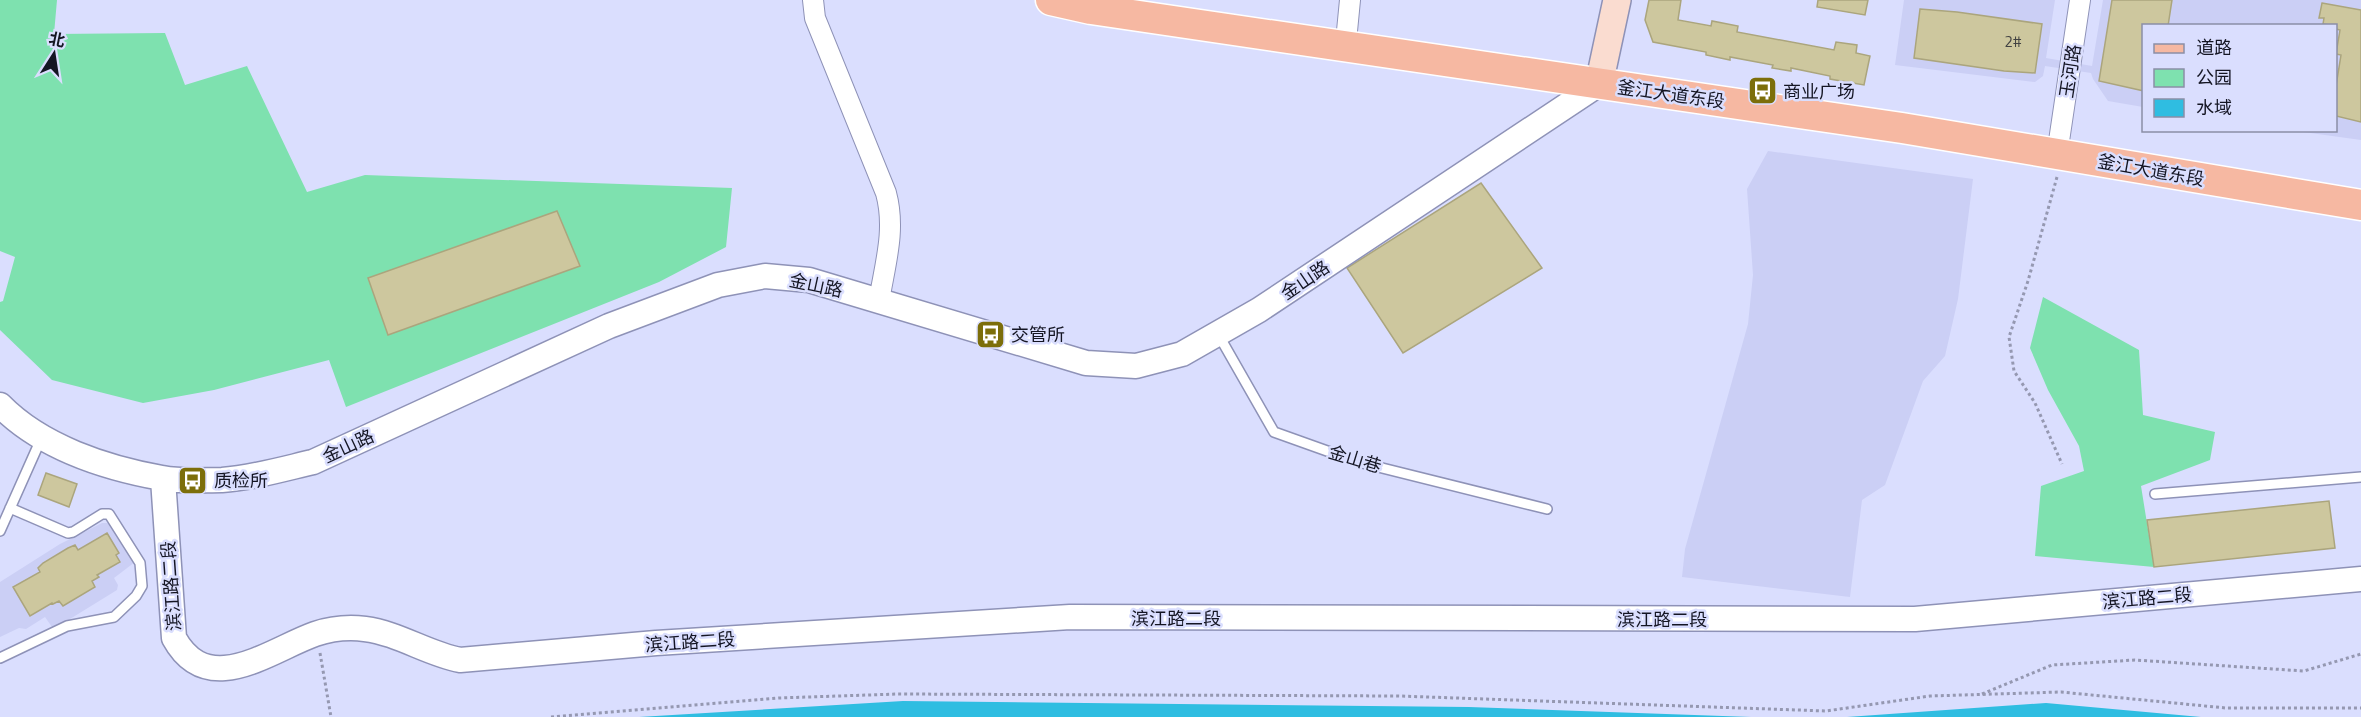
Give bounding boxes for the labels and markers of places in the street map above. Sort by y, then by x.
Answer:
bus stop icon: 商业广场 [1746,75,1778,107]
place label: 商业广场 [1783,78,1855,105]
bus stop icon: 交管所 [974,318,1006,350]
place label: 交管所 [1011,321,1065,348]
bus stop icon: 质检所 [177,464,209,496]
place label: 质检所 [214,467,268,494]

